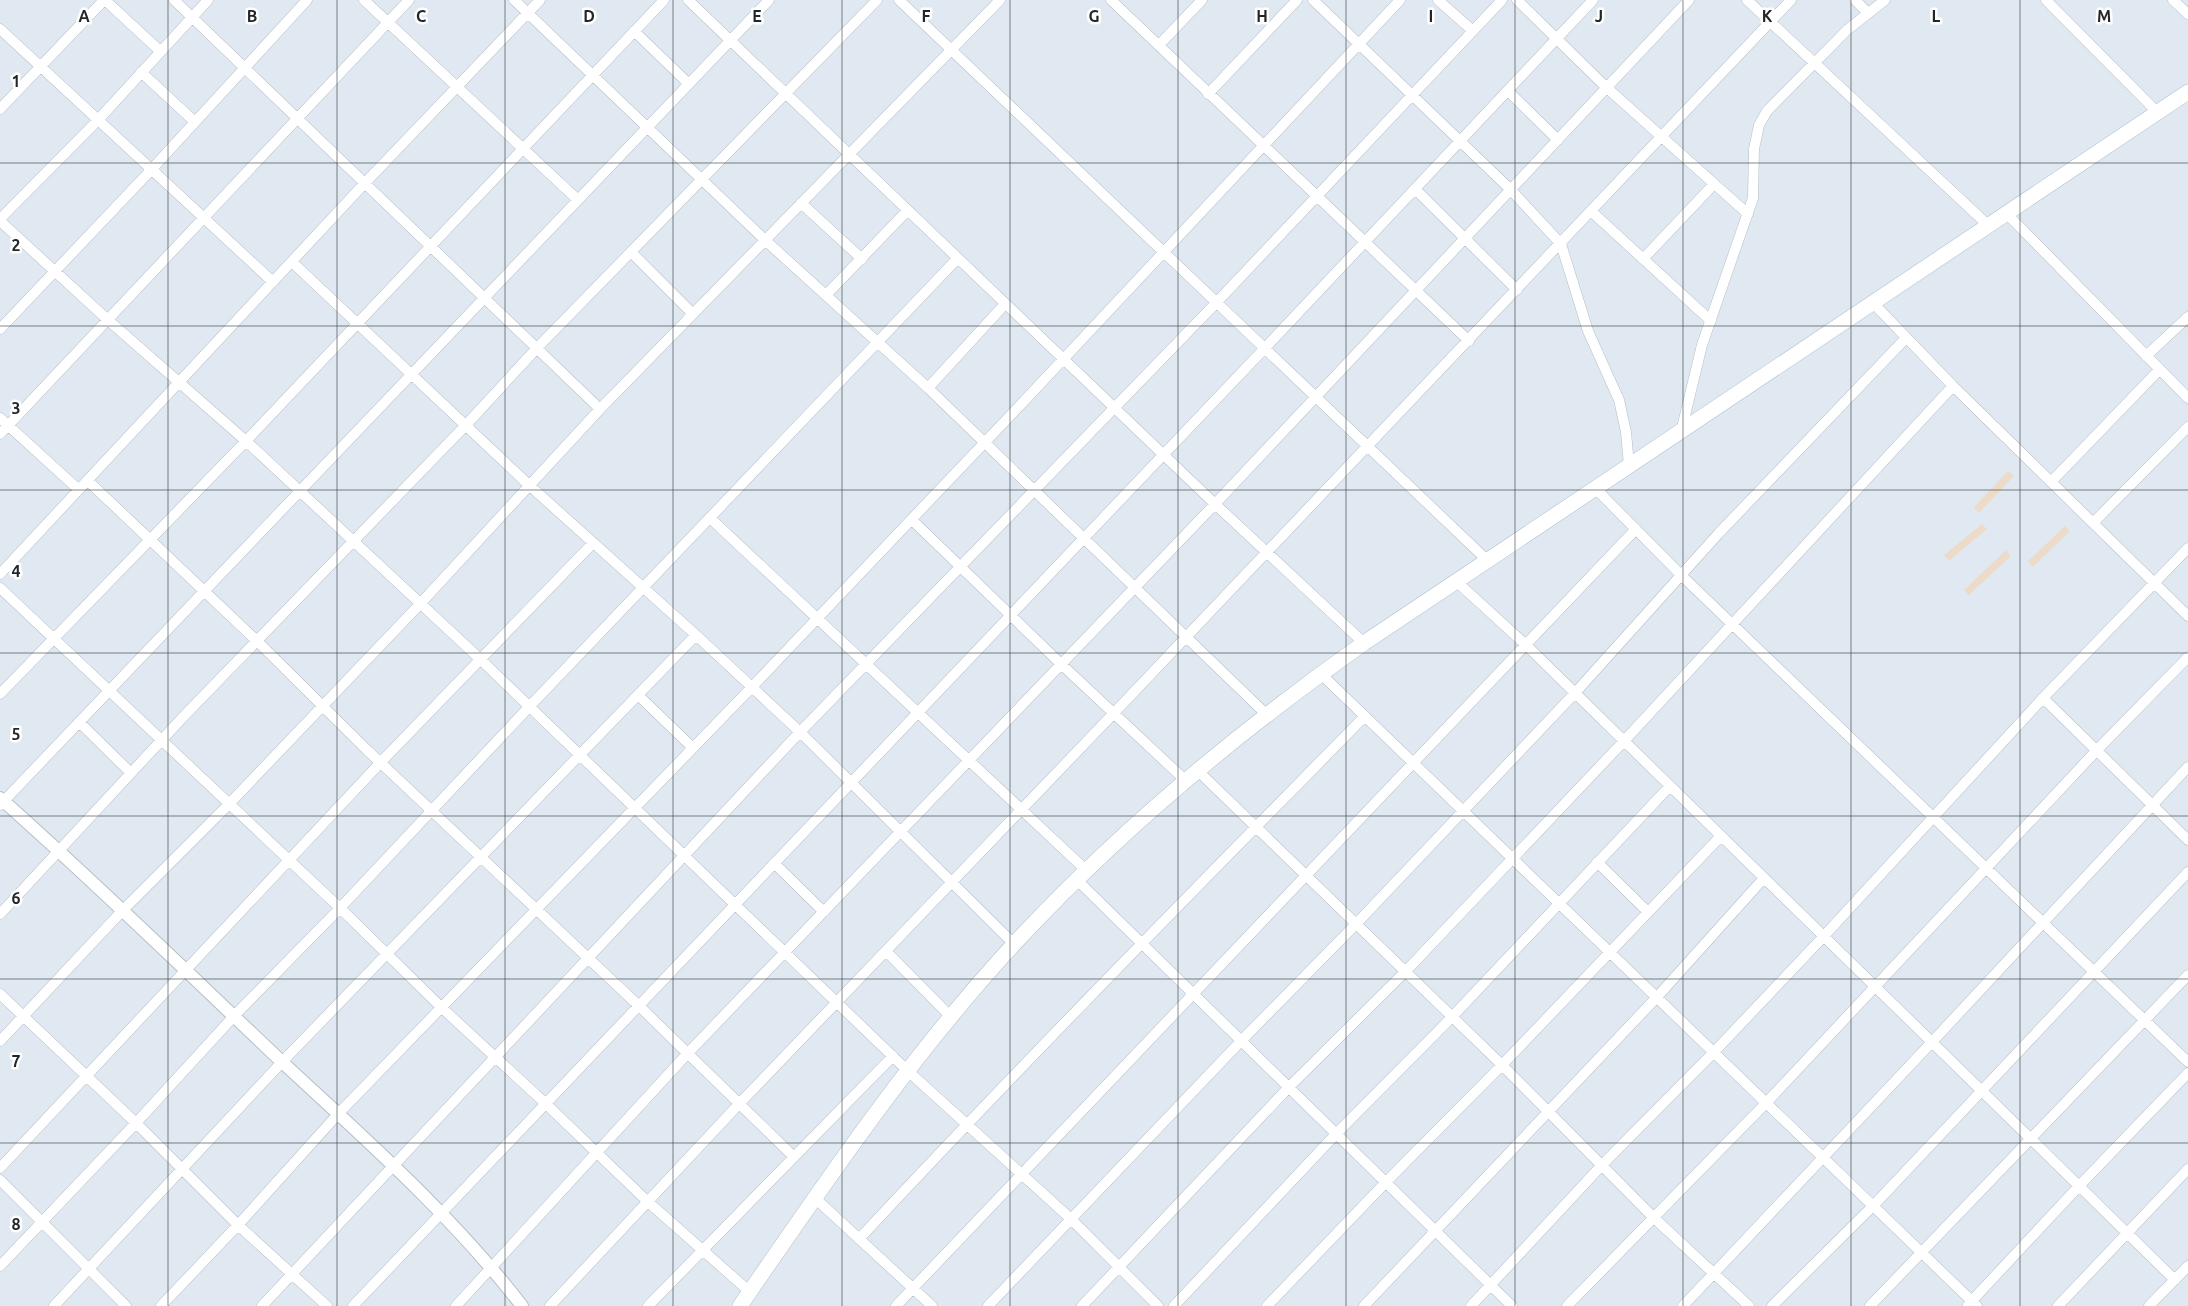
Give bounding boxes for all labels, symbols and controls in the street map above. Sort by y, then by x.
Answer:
text: A [78,7,90,25]
text: B [247,7,257,25]
text: C [416,7,426,25]
text: D [583,7,595,25]
text: E [752,7,762,25]
text: F [922,7,931,25]
text: G [1088,7,1100,25]
text: H [1256,7,1268,25]
text: I [1429,7,1433,25]
text: J [1595,7,1603,25]
text: K [1762,7,1773,25]
text: L [1932,7,1941,25]
text: M [2097,7,2111,25]
text: 1 [11,72,21,90]
text: 2 [11,236,21,254]
text: 3 [11,399,21,417]
text: 4 [11,562,21,580]
text: 5 [11,725,21,743]
text: 6 [11,889,21,907]
text: 7 [11,1052,21,1070]
text: 8 [11,1215,21,1233]

